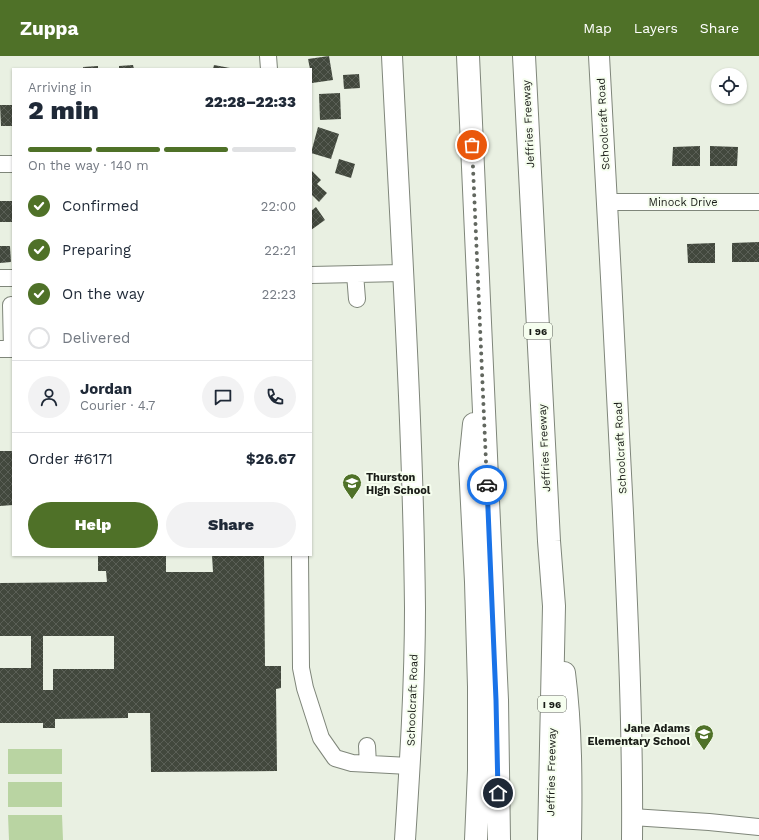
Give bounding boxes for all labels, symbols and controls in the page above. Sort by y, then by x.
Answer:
text: Zuppa [20,17,78,40]
text: Map [583,20,612,36]
text: Layers [634,20,678,36]
text: Share [700,20,739,36]
map controls [711,68,747,104]
button: locate [711,68,747,104]
street label: Schoolcraft Road [595,78,612,170]
street label: Jeffries Freeway [520,79,537,168]
text: Arriving in [28,80,92,95]
text: 22:28–22:33 [205,93,296,111]
text: 2 min [28,95,99,125]
pin [455,128,489,162]
icon: bag [461,134,483,156]
text: On the way · 140 m [28,158,149,173]
icon: check [28,195,50,217]
street label: Minock Drive [649,196,718,209]
text: Confirmed [62,197,139,215]
text: 22:00 [261,199,296,214]
icon: check [28,239,50,261]
text: Preparing [62,241,131,259]
text: 22:21 [264,243,296,258]
icon: check [28,283,50,305]
text: On the way [62,285,144,303]
text: 22:23 [262,287,296,302]
road number: I 96 [524,323,552,339]
text: Delivered [62,329,130,347]
button: person [28,376,70,418]
button: chat [202,376,244,418]
button: phone [254,376,296,418]
text: Jordan [80,380,132,398]
text: Courier · 4.7 [80,398,155,413]
street label: Schoolcraft Road [612,402,629,494]
street label: Jeffries Freeway [536,403,553,492]
text: Order #6171 [28,450,113,468]
text: $26.67 [246,450,296,468]
courier [467,465,507,505]
place label: Thurston High School [366,471,431,497]
school or university icon: Thurston High School [341,472,363,500]
icon: car [476,474,498,496]
button: Help [28,502,158,548]
button: Share [166,502,296,548]
street label: Schoolcraft Road [404,654,421,746]
road number: I 96 [538,696,566,712]
place label: Jane Adams Elementary School [588,722,690,748]
school or university icon: Jane Adams Elementary School [693,723,715,751]
street label: Jeffries Freeway [544,727,559,816]
pin [481,776,515,810]
icon: home [487,782,509,804]

